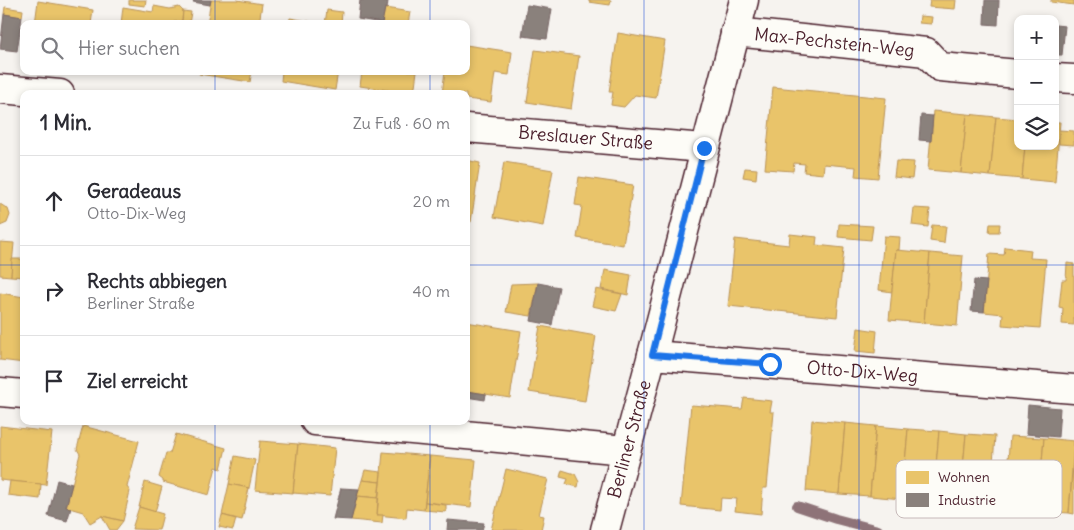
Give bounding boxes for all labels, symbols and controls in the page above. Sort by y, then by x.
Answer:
map controls [1014,15,1059,150]
button: + [1014,15,1059,60]
search box [20,20,470,75]
street label: Max-Pechstein-Weg [753,22,916,62]
icon: search [38,34,66,62]
text: Hier suchen [78,36,180,60]
button: − [1014,60,1059,105]
button: layers [1014,105,1059,150]
text: 1 Min. [40,109,92,136]
text: Zu Fuß · 60 m [353,113,450,133]
street label: Breslauer Straße [517,120,654,155]
route end [693,137,716,160]
text: Geradeaus [87,179,181,203]
icon: ahead [40,187,68,215]
text: 20 m [413,191,450,211]
text: Otto-Dix-Weg [87,203,186,223]
text: Rechts abbiegen [87,269,227,293]
icon: right [40,277,68,305]
text: 40 m [412,281,450,301]
text: Berliner Straße [87,293,195,313]
route start [759,353,782,376]
street label: Otto-Dix-Weg [806,356,919,387]
icon: arrive [40,367,68,395]
text: Ziel erreicht [87,369,188,393]
street label: Berliner Straße [602,377,656,501]
legend [896,460,1062,518]
text: Wohnen [938,468,990,486]
text: Industrie [938,491,996,509]

